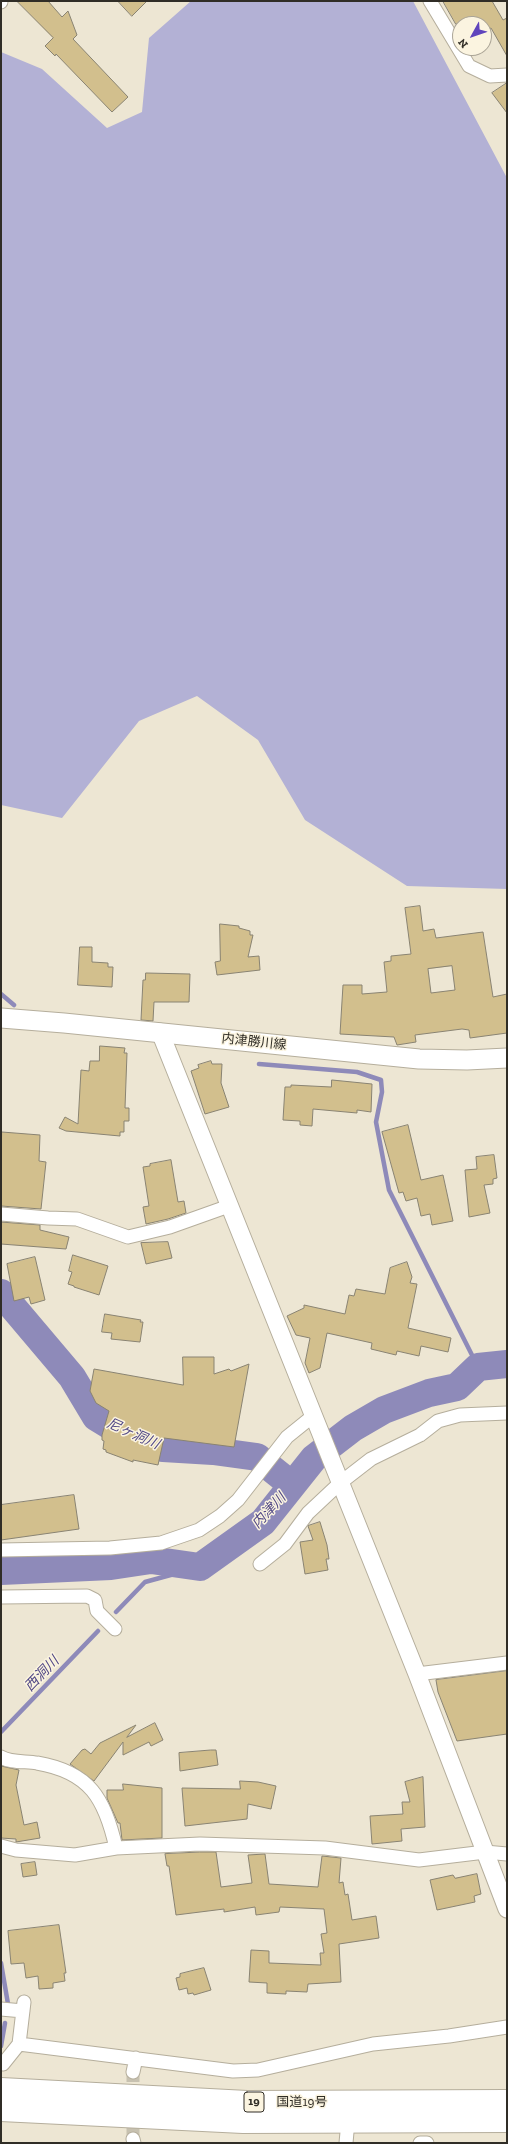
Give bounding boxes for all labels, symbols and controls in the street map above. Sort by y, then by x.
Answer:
north arrow [452,16,492,56]
text: N [456,36,471,51]
street label: 内津勝川線 [221,1031,287,1053]
water label: 尼ヶ洞川 [104,1415,162,1453]
water label: 内津川 [249,1490,289,1532]
water label: 西洞川 [21,1653,63,1695]
road number: 19 [244,2092,264,2112]
street label: 国道19号 [277,2094,327,2110]

